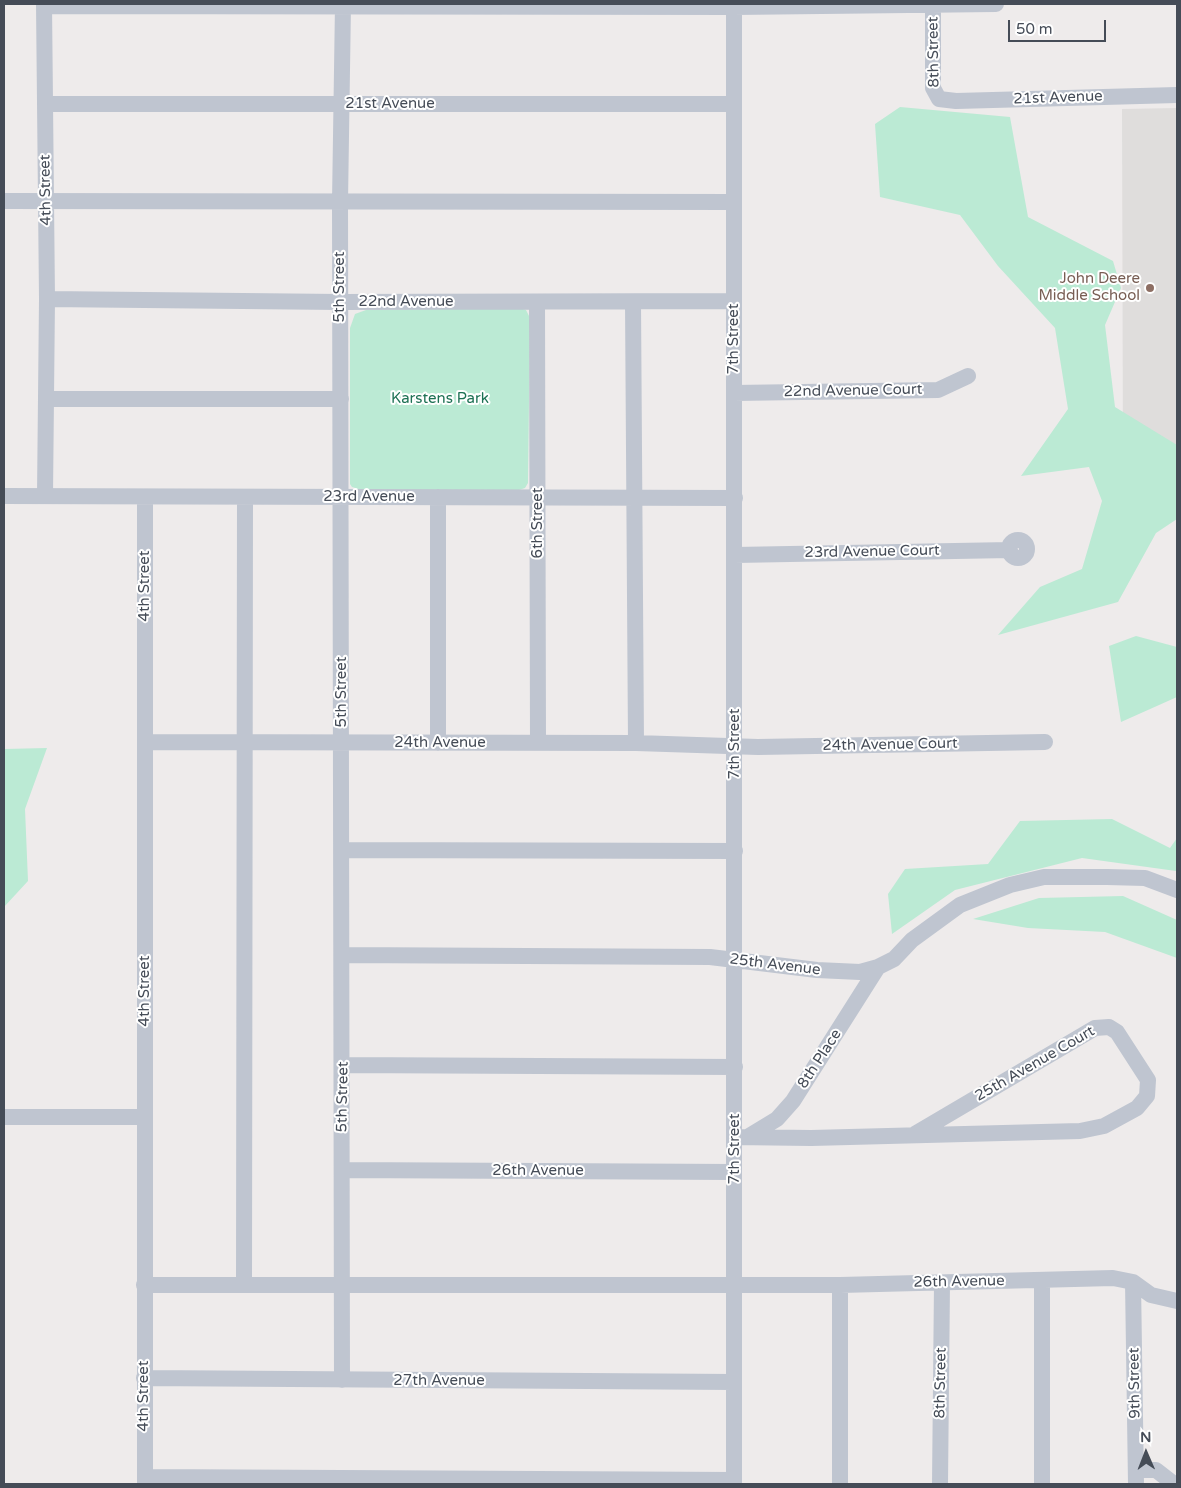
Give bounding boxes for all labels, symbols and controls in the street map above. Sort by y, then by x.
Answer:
scale bar [1011,10,1108,42]
street label: 8th Street [924,16,944,88]
text: 50 m [1016,20,1053,38]
street label: 21st Avenue [1013,87,1103,109]
street label: 21st Avenue [345,95,435,113]
street label: 4th Street [36,154,56,226]
street label: 5th Street [331,251,349,323]
place label: John Deere Middle School [1039,270,1140,305]
marker: John Deere Middle School [1144,282,1156,294]
street label: 22nd Avenue [358,293,454,311]
street label: 7th Street [725,303,743,375]
street label: 22nd Avenue Court [783,381,923,401]
park label: Karstens Park [391,390,489,408]
street label: 6th Street [529,487,547,559]
street label: 23rd Avenue [323,488,415,506]
street label: 23rd Avenue Court [804,542,940,562]
street label: 4th Street [136,550,154,622]
street label: 5th Street [333,656,351,728]
street label: 7th Street [726,708,744,780]
street label: 24th Avenue [394,734,486,752]
street label: 24th Avenue Court [822,735,958,755]
street label: 25th Avenue [729,951,821,979]
street label: 4th Street [136,955,154,1027]
street label: 25th Avenue Court [972,1022,1098,1106]
street label: 8th Place [794,1026,846,1092]
street label: 5th Street [333,1061,353,1133]
street label: 7th Street [726,1113,744,1185]
street label: 26th Avenue [492,1162,584,1180]
street label: 26th Avenue [913,1272,1005,1292]
street label: 8th Street [931,1347,951,1419]
street label: 9th Street [1125,1347,1145,1419]
street label: 4th Street [135,1360,153,1432]
street label: 27th Avenue [393,1372,485,1390]
north arrow [1121,1428,1171,1478]
text: N [1140,1429,1152,1446]

